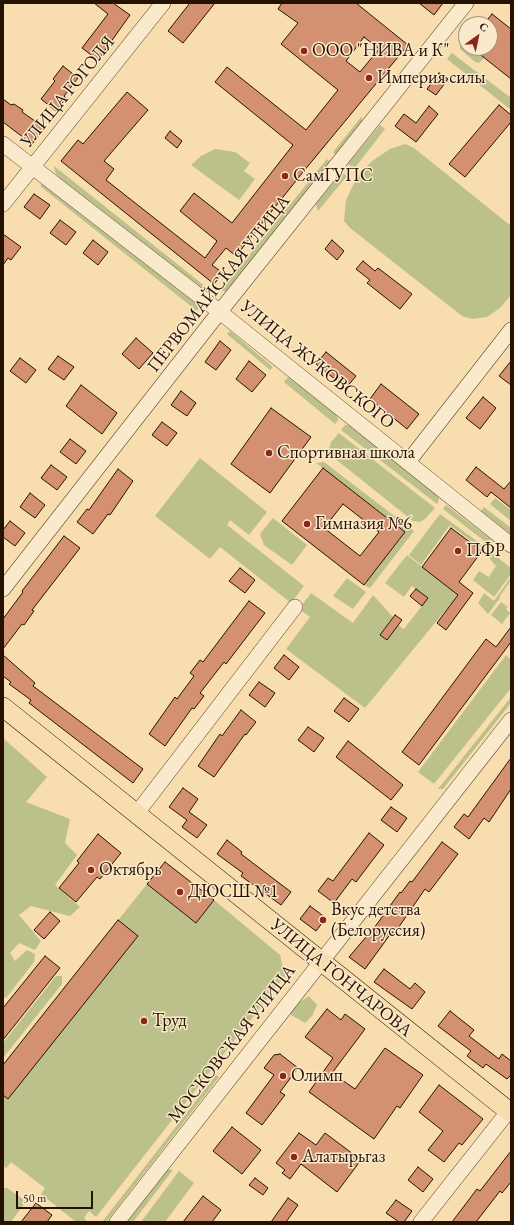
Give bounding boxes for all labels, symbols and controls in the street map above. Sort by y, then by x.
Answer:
north arrow [458,16,498,56]
text: С [477,19,491,35]
street label: УЛИЦА ГОГОЛЯ [16,32,120,152]
place label: OOO "НИВА и К" [312,40,449,62]
marker: OOO "НИВА и К" [299,46,309,56]
place label: Империя силы [377,67,485,89]
marker: Империя силы [364,73,374,83]
place label: СамГУПС [293,165,373,187]
marker: СамГУПС [280,171,290,181]
street label: ПЕРВОМАЙСКАЯ УЛИЦА [143,191,295,377]
street label: УЛИЦА ЖУКОВСКОГО [235,296,399,434]
place label: Спортивная школа [277,442,415,464]
marker: Спортивная школа [264,448,274,458]
place label: Гимназия №6 [315,513,412,535]
marker: Гимназия №6 [302,519,312,529]
place label: ПФР [466,540,505,562]
marker: ПФР [453,546,463,556]
place label: Октябрь [99,859,161,881]
marker: Октябрь [86,865,96,875]
place label: ДЮСШ №1 [188,881,278,903]
marker: ДЮСШ №1 [175,887,185,897]
place label: Вкус детства (Белоруссия) [331,899,425,942]
street label: УЛИЦА ГОНЧАРОВА [266,914,416,1042]
marker: Вкус детства (Белоруссия) [318,915,328,925]
street label: МОСКОВСКАЯ УЛИЦА [164,961,300,1127]
place label: Труд [152,1010,187,1032]
marker: Труд [139,1016,149,1026]
place label: Олимп [291,1065,343,1087]
marker: Олимп [278,1071,288,1081]
place label: Алатырьгаз [302,1146,385,1168]
marker: Алатырьгаз [289,1152,299,1162]
scale bar [18,1183,95,1209]
text: 50 m [23,1190,46,1206]

